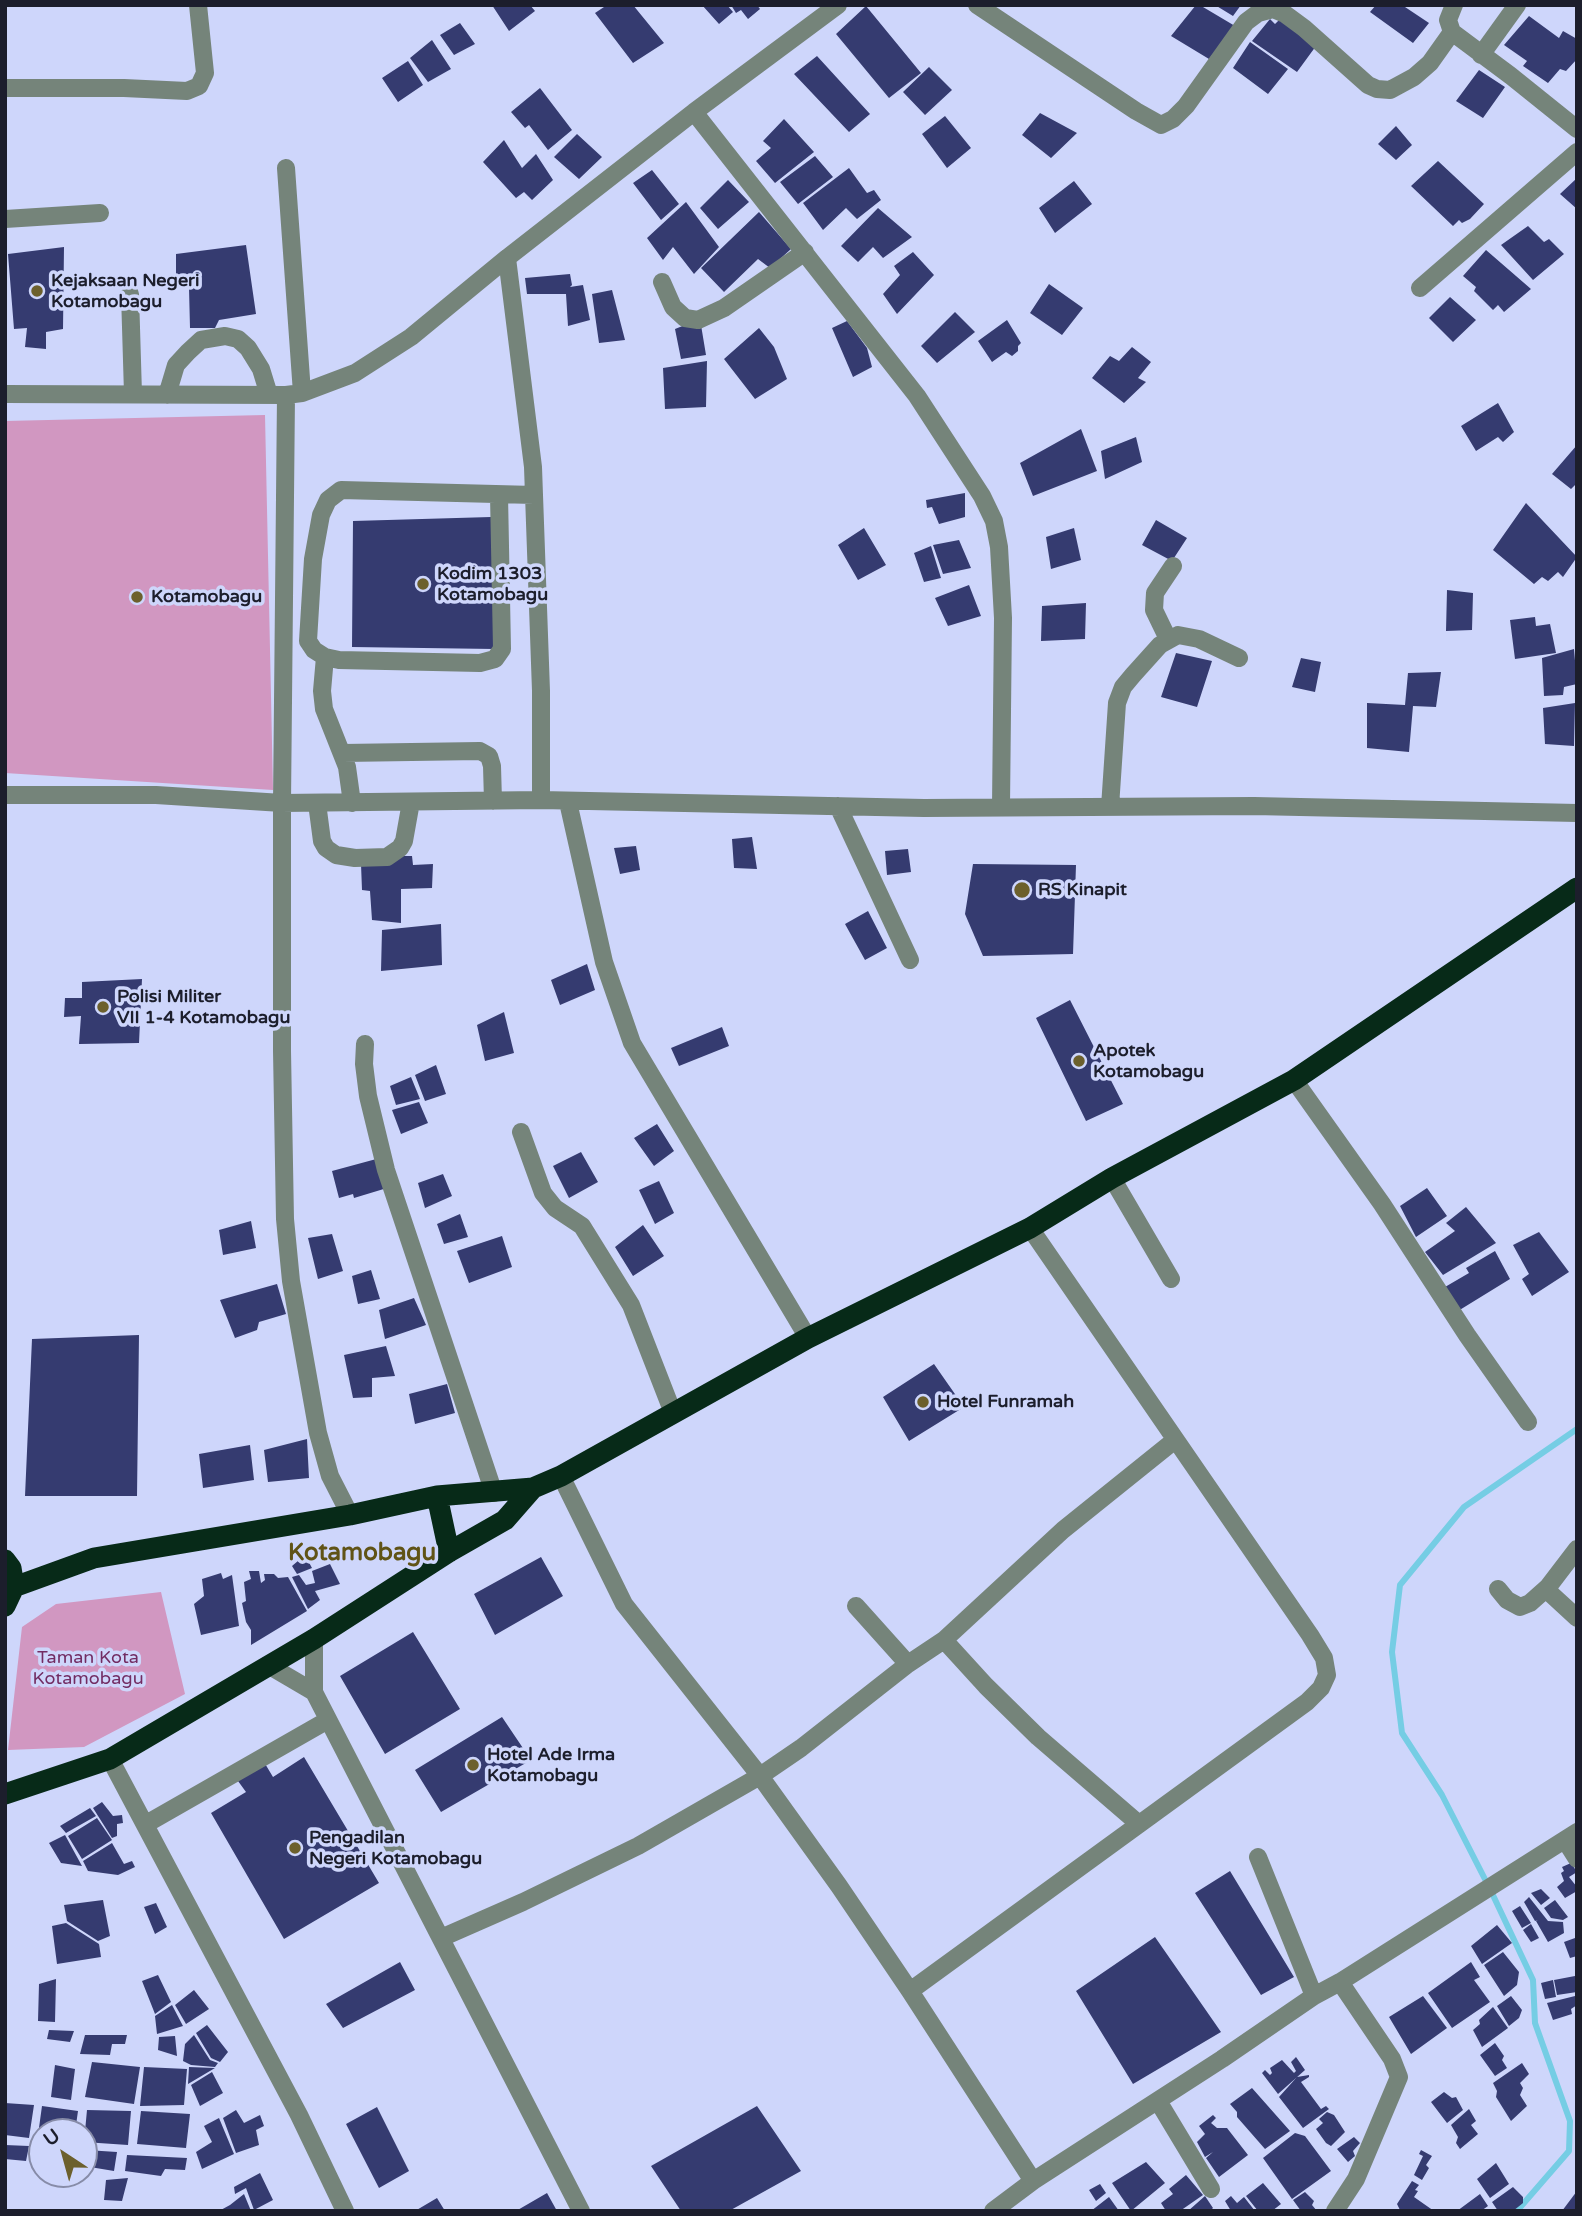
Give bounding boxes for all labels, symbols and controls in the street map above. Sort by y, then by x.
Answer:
place label: Kejaksaan Negeri Kotamobagu [51,270,199,312]
marker: Kejaksaan Negeri Kotamobagu [29,283,45,299]
place label: Kodim 1303 Kotamobagu [437,563,548,606]
marker: Kodim 1303 Kotamobagu [415,576,431,592]
place label: Kotamobagu [151,586,262,608]
marker: Kotamobagu [129,589,145,605]
place label: RS Kinapit [1038,879,1127,901]
marker: RS Kinapit [1012,880,1032,900]
place label: Polisi Militer VII 1-4 Kotamobagu [117,986,290,1028]
marker: Polisi Militer VII 1-4 Kotamobagu [95,999,111,1015]
place label: Apotek Kotamobagu [1093,1040,1204,1082]
marker: Apotek Kotamobagu [1071,1053,1087,1069]
place label: Hotel Funramah [937,1391,1074,1413]
marker: Hotel Funramah [915,1394,931,1410]
district label: Kotamobagu [288,1540,436,1568]
park label: Taman Kota Kotamobagu [32,1647,144,1690]
place label: Hotel Ade Irma Kotamobagu [487,1744,615,1786]
marker: Hotel Ade Irma Kotamobagu [465,1757,481,1773]
place label: Pengadilan Negeri Kotamobagu [309,1827,482,1870]
marker: Pengadilan Negeri Kotamobagu [287,1840,303,1856]
north arrow [28,2118,98,2188]
text: U [40,2124,64,2151]

